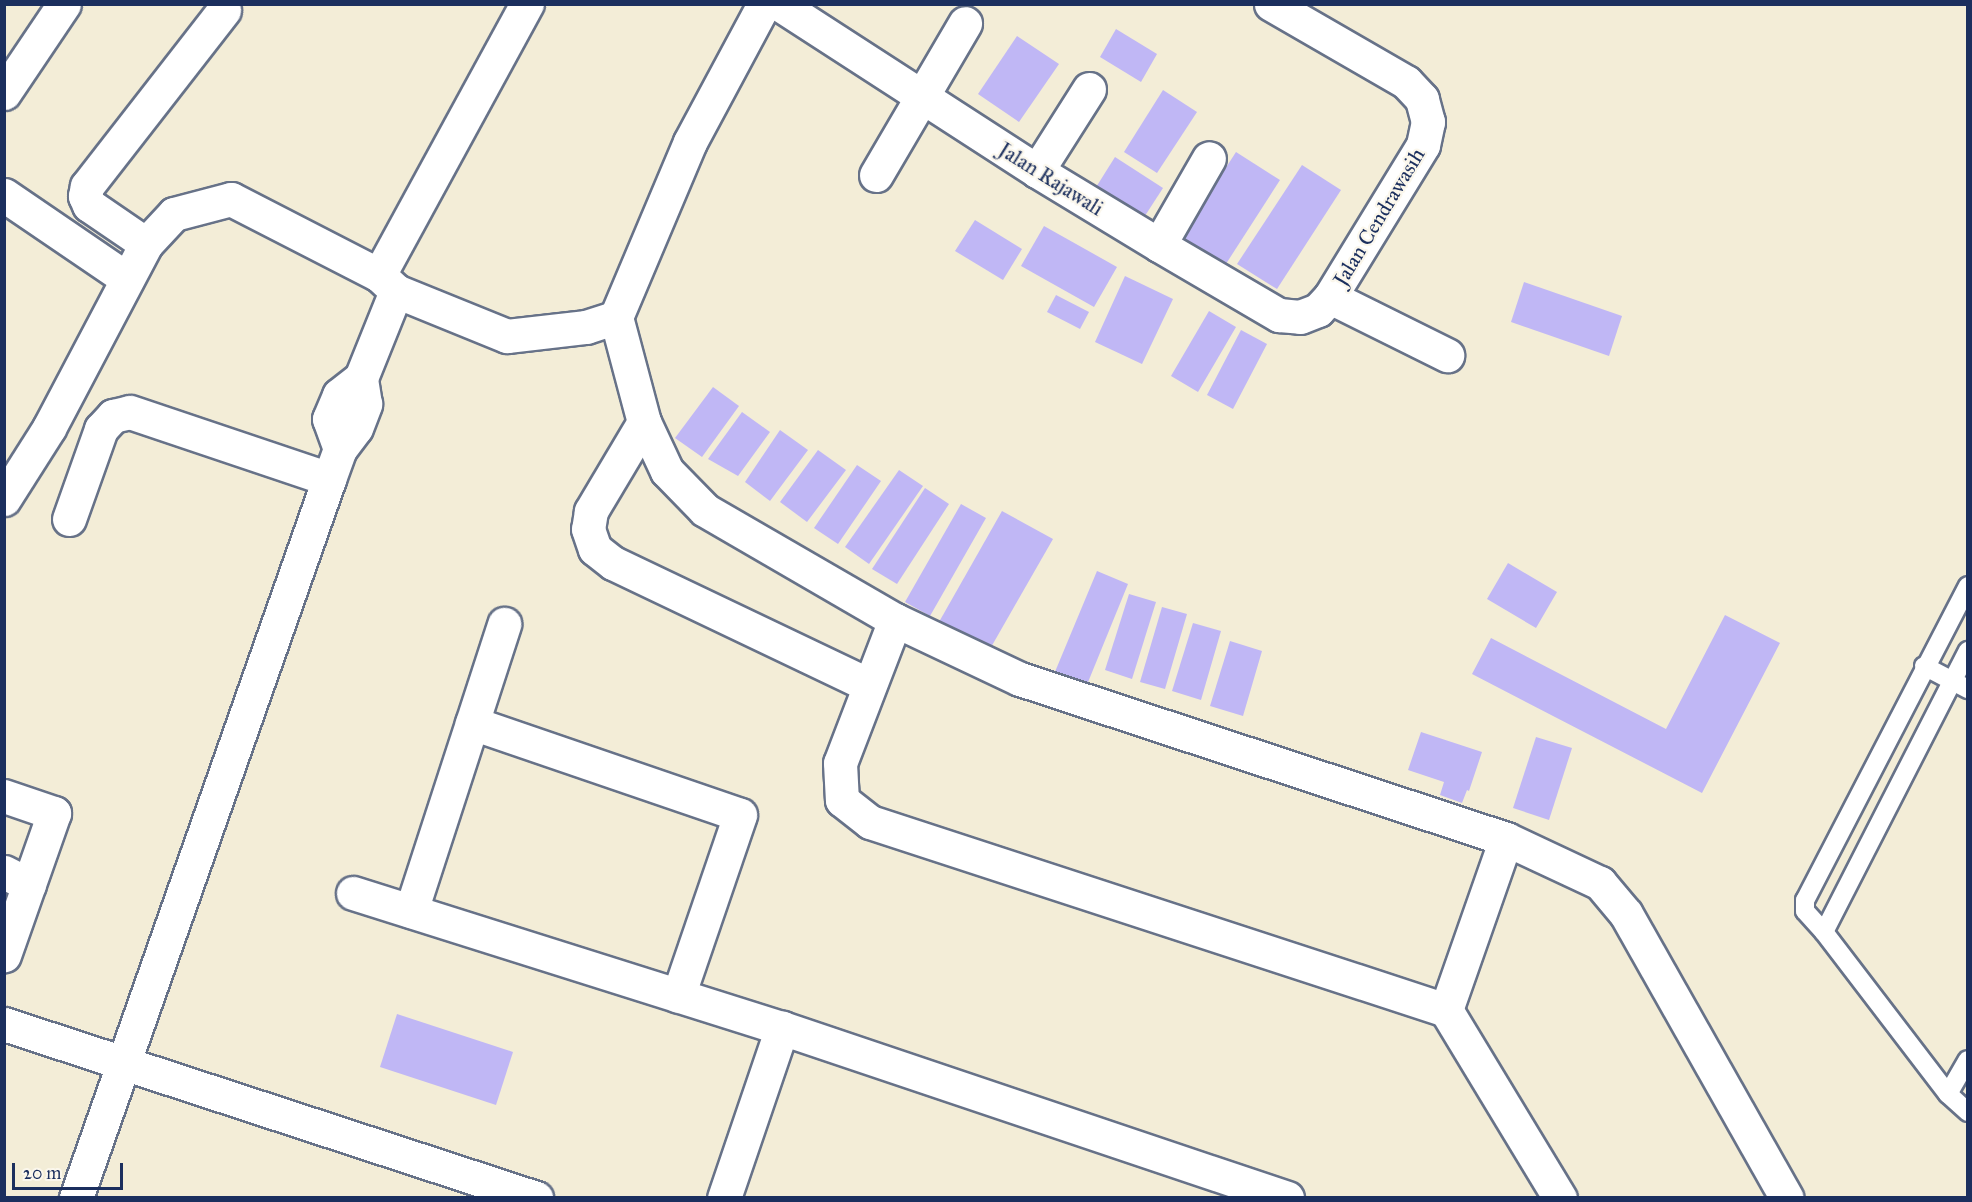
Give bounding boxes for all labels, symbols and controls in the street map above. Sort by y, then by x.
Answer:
street label: Jalan Rajawali [994,137,1108,221]
street label: Jalan Cendrawasih [1328,143,1430,291]
scale bar [15,1151,126,1189]
text: 20 m [23,1162,61,1184]

